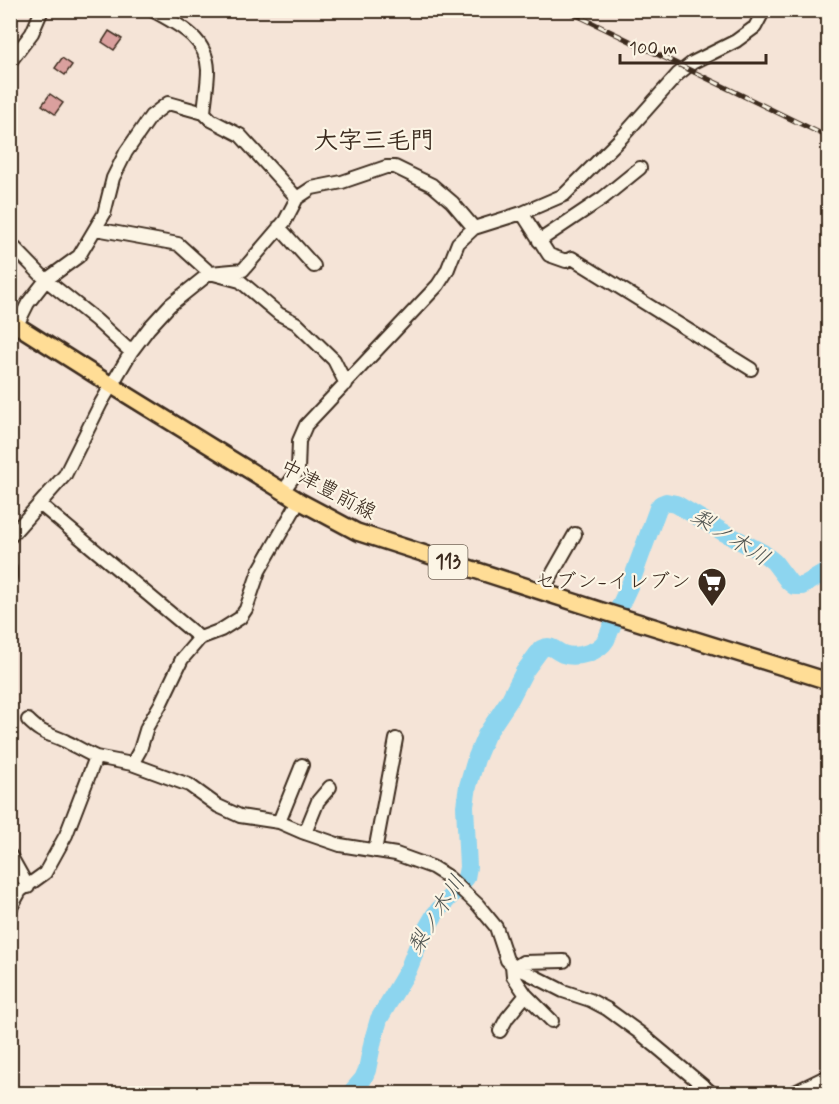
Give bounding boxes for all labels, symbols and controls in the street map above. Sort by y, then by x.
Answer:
scale bar [620,27,766,65]
text: 100 m [629,37,677,61]
district label: 大字三毛門 [314,126,434,157]
street label: 中津豊前線 [275,453,381,527]
water label: 梨ノ木川 [685,503,775,573]
road number: 113 [428,545,468,579]
supermarket icon: セブン-イレブン [696,566,728,608]
place label: セブン-イレブン [535,568,691,596]
water label: 梨ノ木川 [402,870,472,960]

